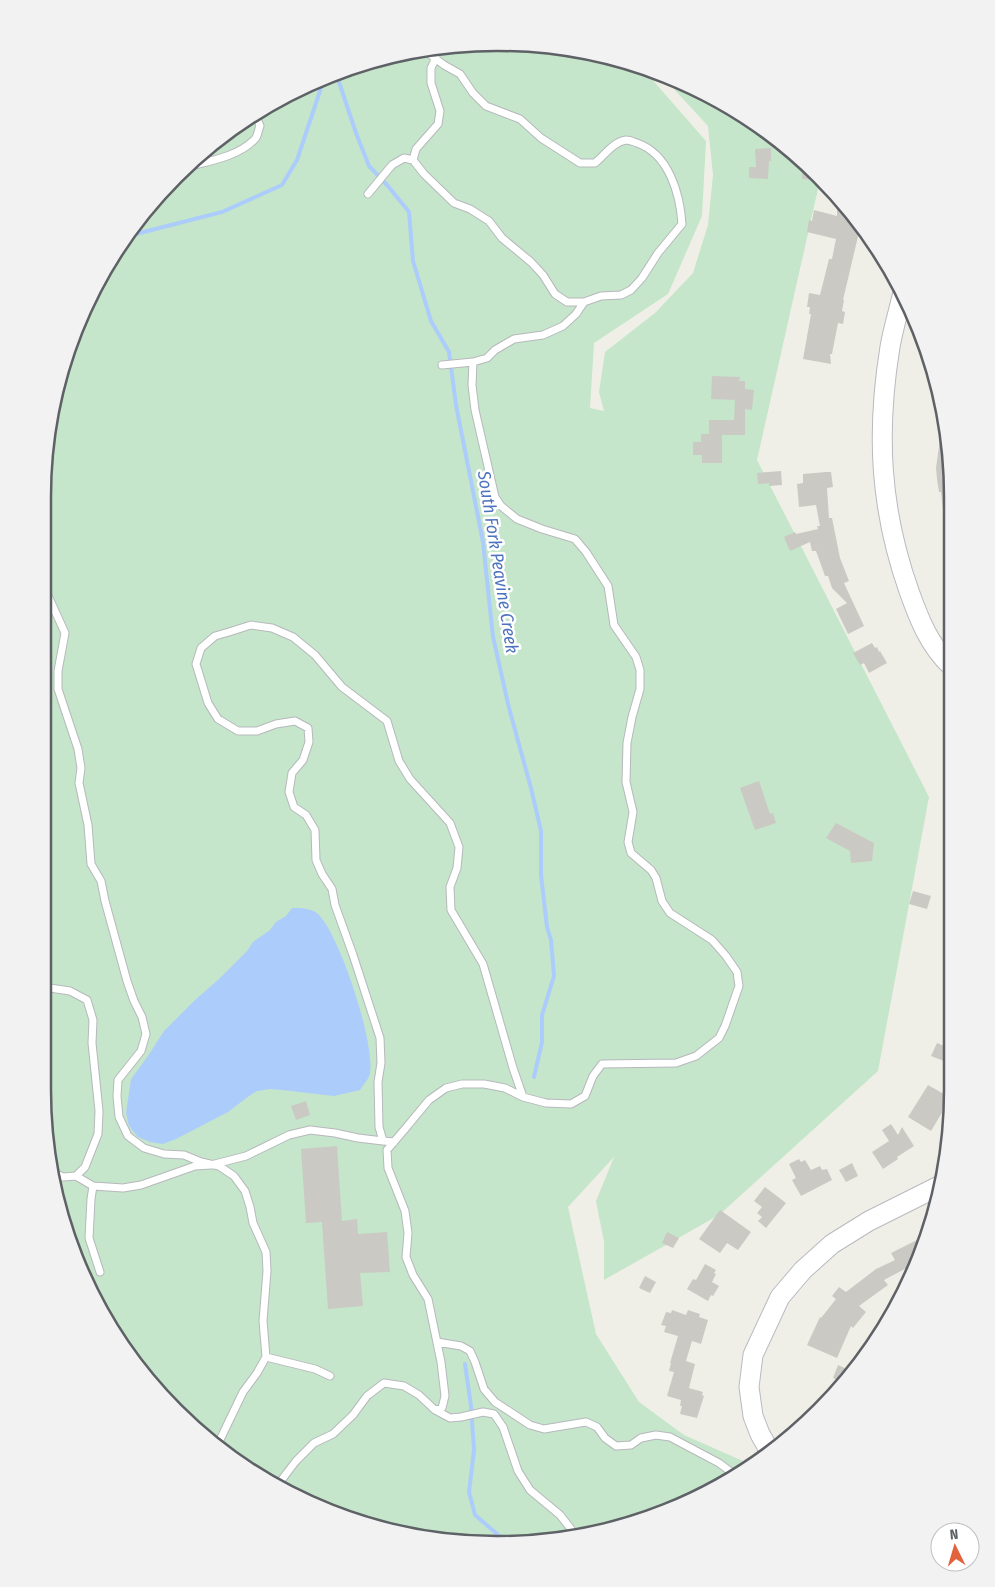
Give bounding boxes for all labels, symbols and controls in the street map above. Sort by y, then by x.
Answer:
water label: South Fork Peavine Creek [473,468,523,655]
north arrow [930,1522,980,1572]
text: N [949,1526,959,1543]

